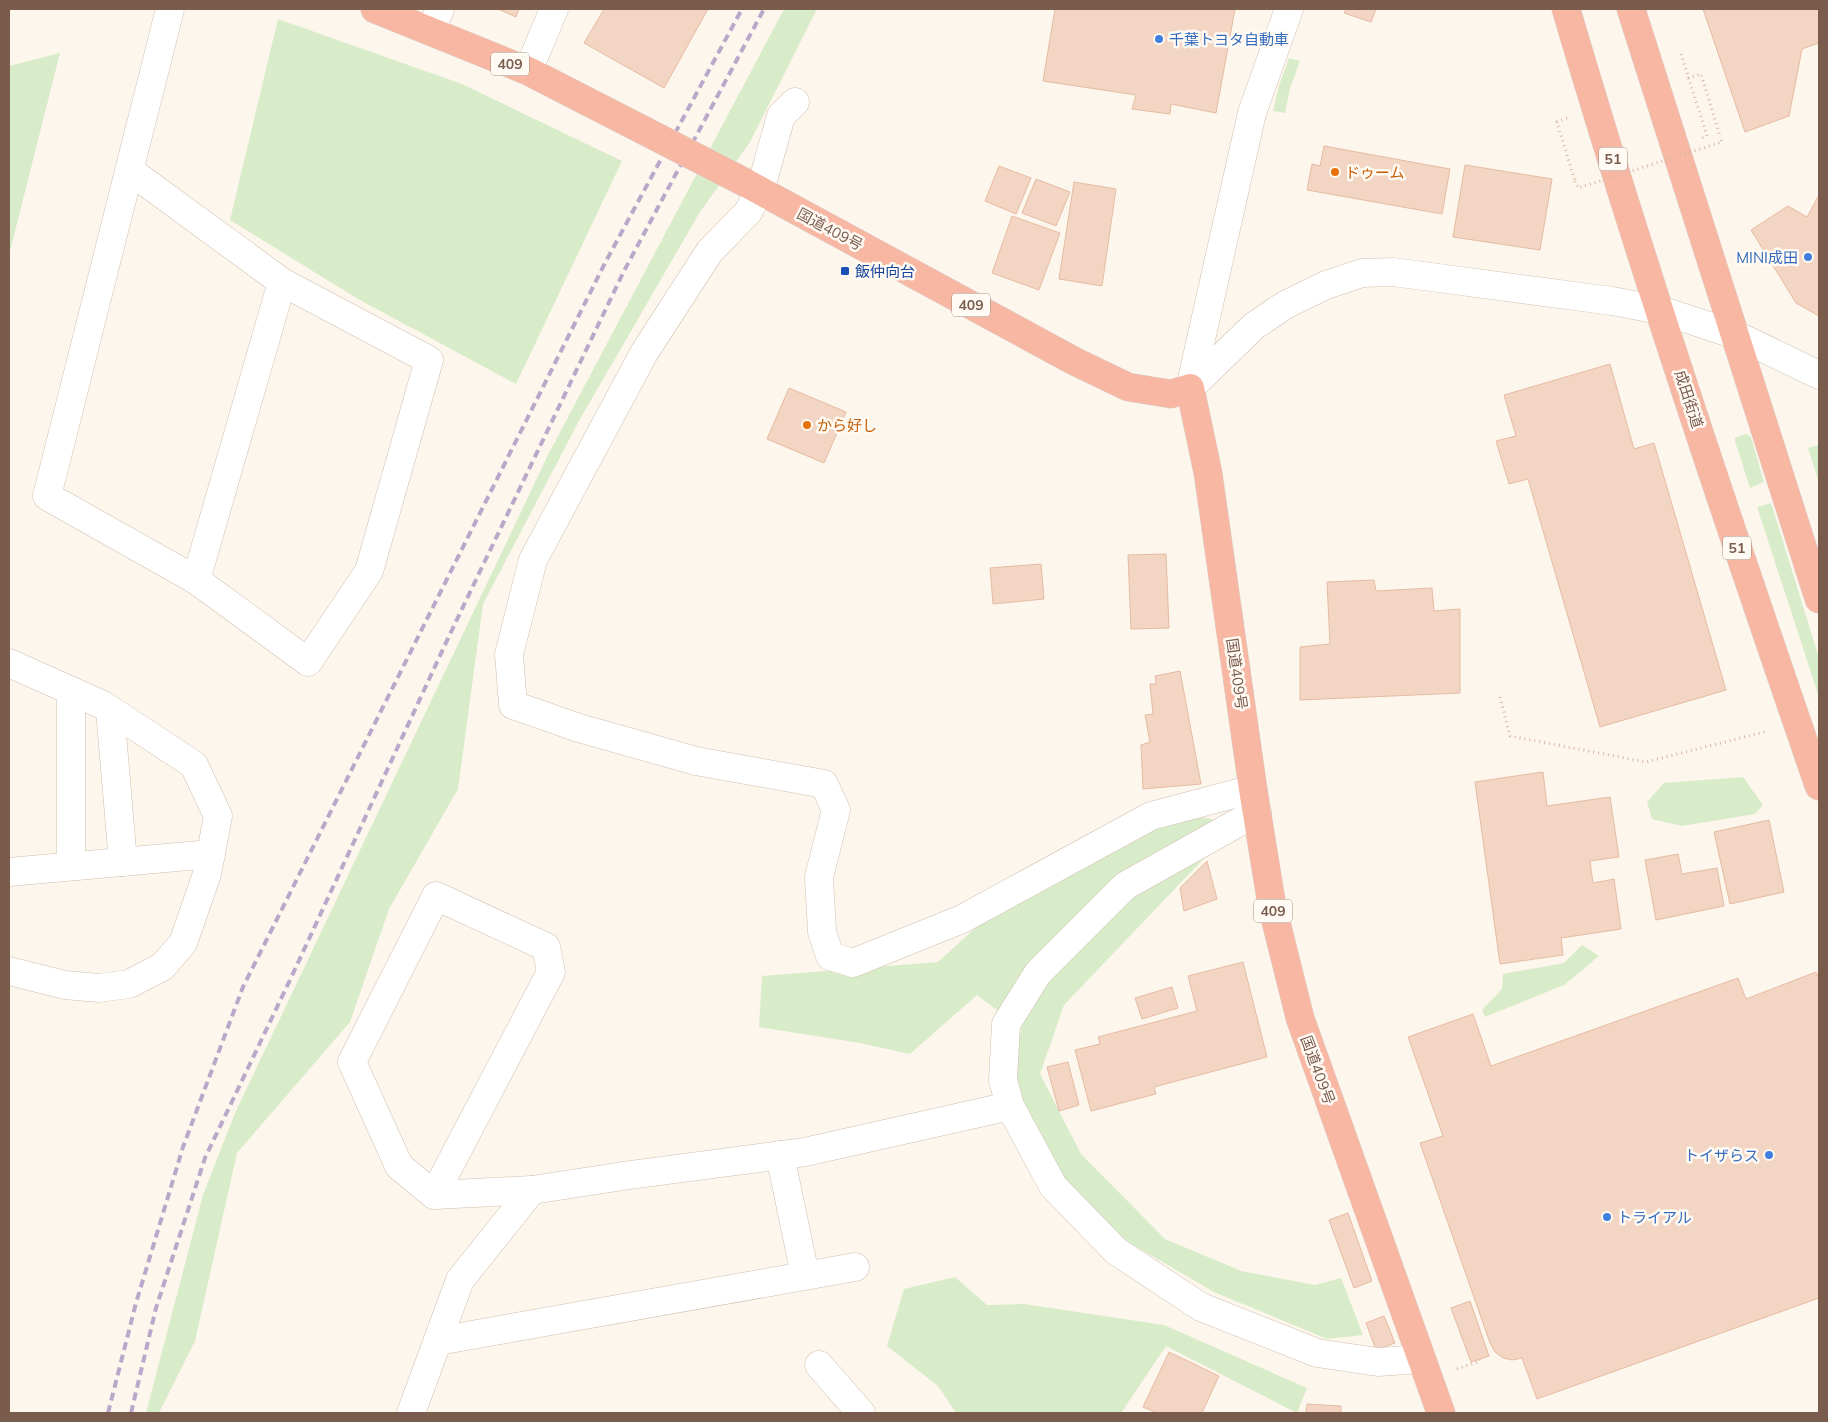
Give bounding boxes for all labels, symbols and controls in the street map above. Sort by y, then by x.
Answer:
place label: 千葉トヨタ自動車 [1169,30,1289,49]
marker: 千葉トヨタ自動車 [1153,33,1165,45]
road number: 409 [491,52,529,76]
road number: 51 [1599,148,1627,170]
place label: ドゥーム [1345,163,1405,182]
marker: ドゥーム [1329,166,1341,178]
street label: 国道409号 [794,204,866,254]
place label: MINI成田 [1736,248,1798,267]
marker: MINI成田 [1802,251,1814,263]
place label: 飯仲向台 [855,262,915,281]
marker: 飯仲向台 [839,265,851,277]
road number: 409 [952,294,990,316]
street label: 成田街道 [1671,368,1707,430]
place label: から好し [817,416,877,435]
marker: から好し [801,419,813,431]
road number: 51 [1723,536,1751,560]
street label: 国道409号 [1223,637,1251,711]
road number: 409 [1254,899,1292,922]
street label: 国道409号 [1297,1033,1339,1107]
place label: トイザらス [1684,1146,1759,1165]
marker: トイザらス [1763,1149,1775,1161]
place label: トライアル [1617,1208,1692,1227]
marker: トライアル [1601,1211,1613,1223]

